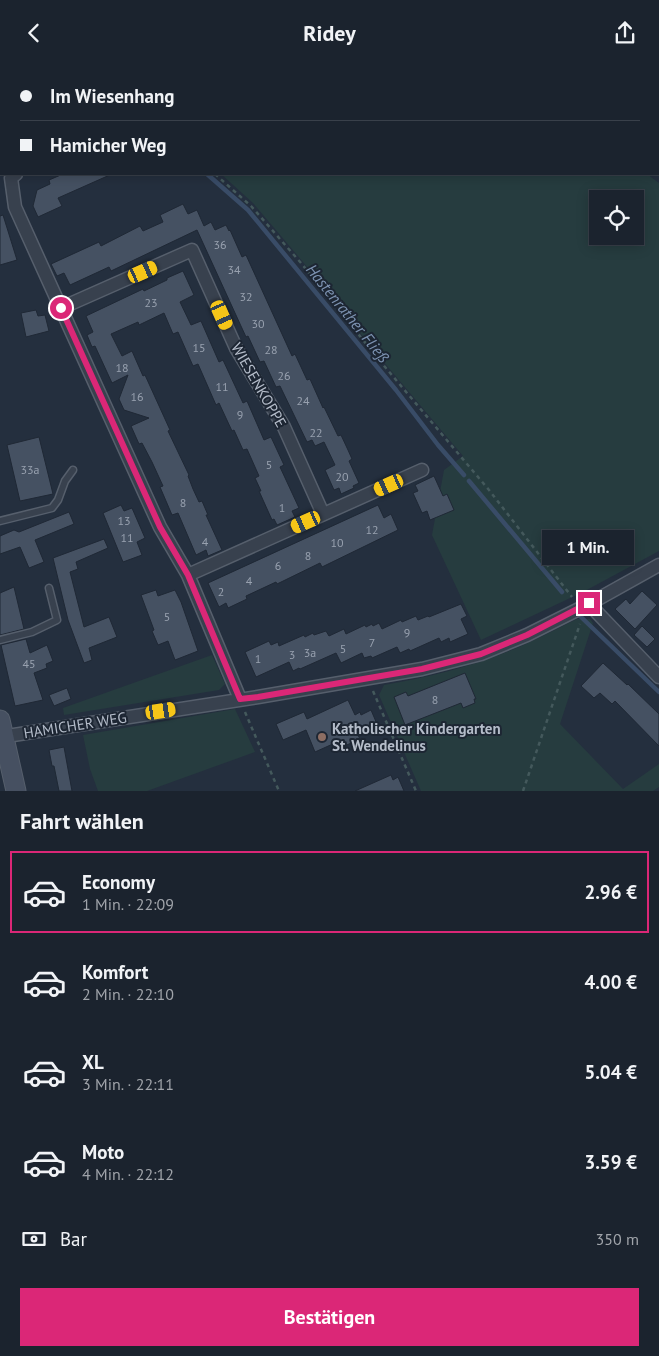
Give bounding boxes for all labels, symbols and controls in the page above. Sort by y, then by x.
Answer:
icon: back [20,19,48,47]
text: Ridey [303,19,356,47]
icon: share [611,19,639,47]
text: Im Wiesenhang [50,84,175,108]
text: Hamicher Weg [50,133,167,157]
map controls [589,190,644,245]
button: locate [589,190,644,245]
house number: 36 [213,237,227,252]
car [126,259,159,285]
water label: Hastenrather Fließ [302,260,394,366]
house number: 34 [227,262,241,277]
house number: 32 [239,289,253,304]
house number: 23 [144,295,158,310]
route start [50,297,72,319]
car [209,298,234,332]
house number: 30 [251,316,265,331]
street label: WIESENKOPPE [227,339,291,431]
house number: 15 [192,340,206,355]
house number: 28 [264,342,278,357]
house number: 18 [115,360,129,375]
house number: 26 [277,368,291,383]
house number: 11 [215,379,229,394]
house number: 16 [130,389,144,404]
house number: 24 [296,393,310,408]
house number: 9 [237,407,243,422]
house number: 22 [309,425,323,440]
house number: 5 [266,457,272,472]
house number: 33a [20,462,40,477]
house number: 20 [335,469,349,484]
car [372,472,405,498]
house number: 8 [180,495,186,510]
house number: 1 [279,500,285,515]
car [289,509,322,535]
house number: 13 [117,513,131,528]
house number: 12 [365,522,379,537]
house number: 11 [120,530,134,545]
callout: 1 Min. [543,531,635,565]
house number: 4 [202,534,209,549]
house number: 10 [330,535,344,550]
text: 1 Min. [567,537,609,557]
house number: 8 [305,548,311,563]
house number: 6 [275,558,281,573]
house number: 4 [246,573,253,588]
house number: 2 [218,584,224,599]
route end [578,592,600,614]
house number: 5 [164,609,170,624]
house number: 9 [404,625,410,640]
house number: 7 [369,635,375,650]
house number: 5 [340,641,346,656]
house number: 3a [304,645,316,660]
house number: 3 [289,647,295,662]
house number: 1 [255,651,261,666]
house number: 45 [22,656,36,671]
house number: 8 [432,692,438,707]
car [145,701,176,721]
street label: HAMICHER WEG [22,707,128,743]
place label: Katholischer Kindergarten St. Wendelinus [332,719,501,755]
marker: Katholischer Kindergarten St. Wendelinus [316,731,328,743]
text: Fahrt wählen [20,807,144,835]
icon: car [22,870,67,915]
text: Economy [82,870,155,894]
text: 2.96 € [584,880,637,904]
text: 1 Min. · 22:09 [82,894,174,914]
icon: car [22,960,67,1005]
text: Komfort [82,960,148,984]
text: 4.00 € [584,970,637,994]
text: 2 Min. · 22:10 [82,984,174,1004]
icon: car [22,1050,67,1095]
text: XL [82,1050,104,1074]
text: 5.04 € [584,1060,637,1084]
text: 3 Min. · 22:11 [82,1074,174,1094]
icon: car [22,1140,67,1185]
text: Moto [82,1140,124,1164]
text: 3.59 € [584,1150,637,1174]
text: 4 Min. · 22:12 [82,1164,174,1184]
icon: cash [20,1225,48,1253]
text: Bar [60,1227,87,1251]
text: 350 m [596,1229,639,1249]
button: Bestätigen [20,1288,639,1346]

